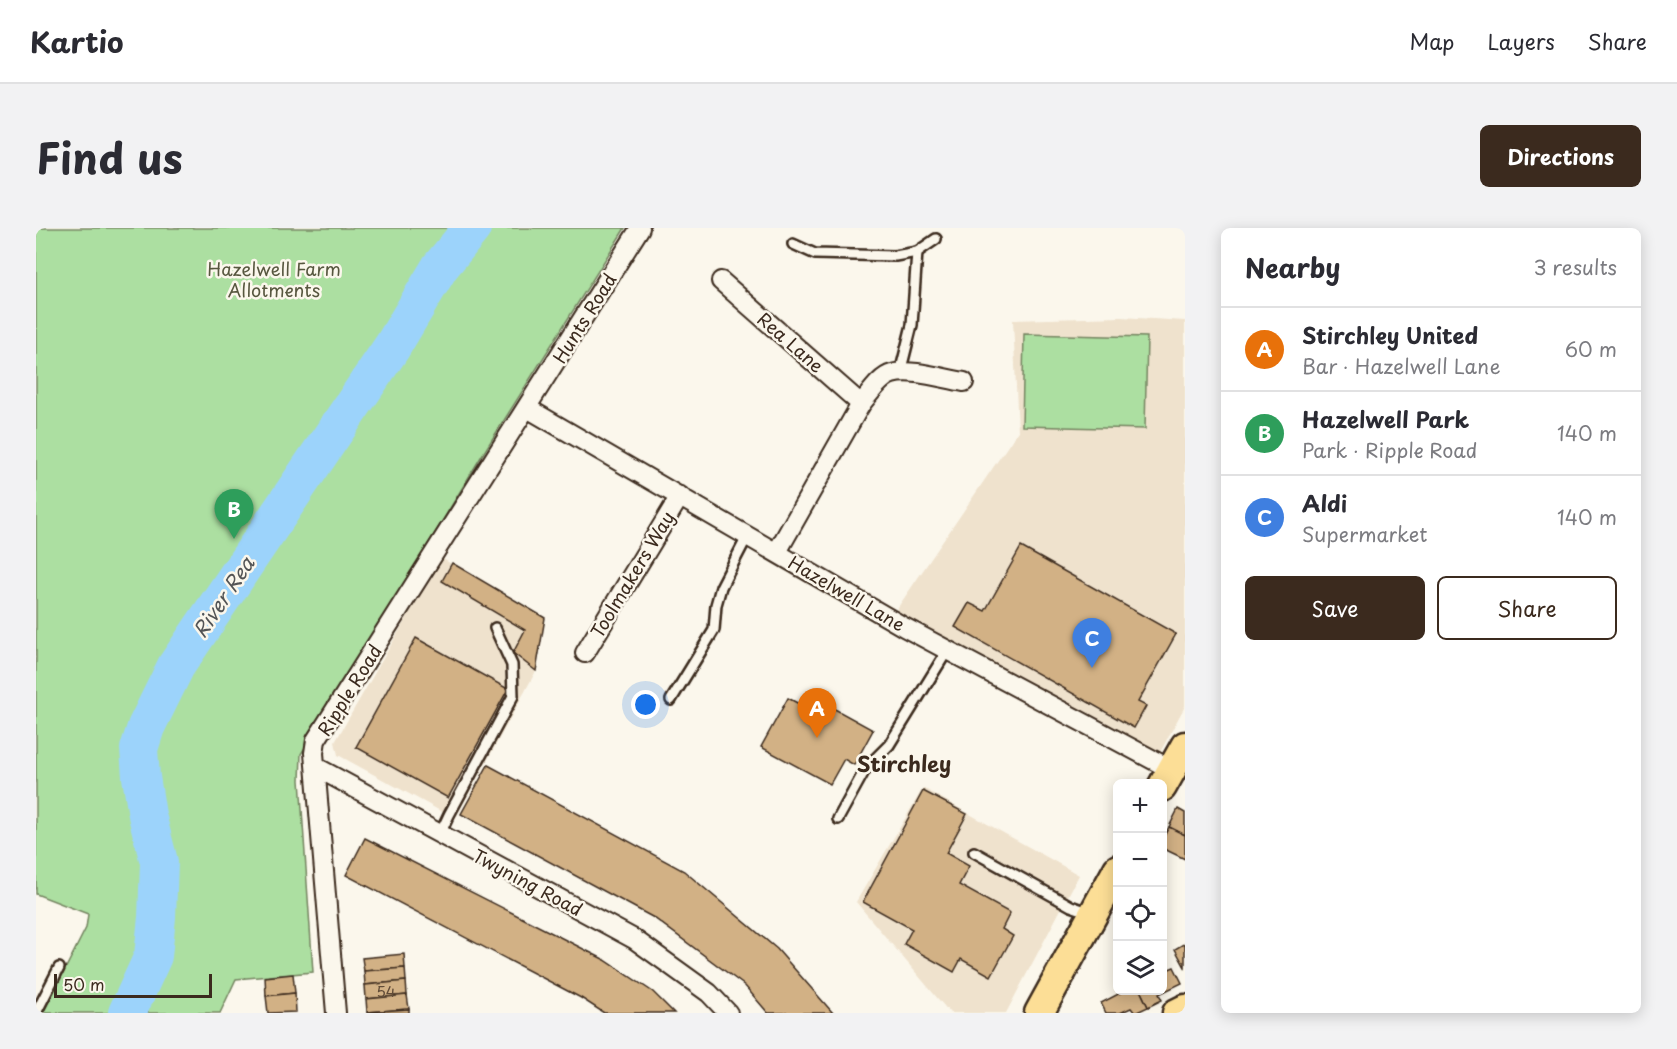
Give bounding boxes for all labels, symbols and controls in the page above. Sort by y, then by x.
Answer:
text: Kartio [30,20,124,63]
text: Map [1410,25,1454,57]
text: Layers [1487,25,1555,57]
text: Share [1588,25,1647,57]
text: Find us [36,125,183,188]
button: Directions [1480,125,1641,187]
text: Nearby [1245,248,1340,287]
text: 3 results [1534,252,1617,282]
park label: Hazelwell Farm Allotments [207,255,341,303]
street label: Hunts Road [546,268,622,368]
street label: Rea Lane [752,305,830,379]
text: Stirchley United [1302,318,1478,351]
text: A [1257,334,1272,364]
text: 60 m [1565,334,1617,364]
text: Bar · Hazelwell Lane [1302,351,1501,381]
text: Hazelwell Park [1302,402,1469,435]
text: B [1258,418,1271,448]
text: 140 m [1557,418,1617,448]
text: Park · Ripple Road [1302,435,1477,465]
text: Aldi [1302,486,1347,519]
pin: B [214,490,254,539]
text: C [1257,502,1272,532]
text: 140 m [1557,502,1617,532]
street label: Toolmakers Way [584,506,680,642]
text: Supermarket [1302,519,1428,549]
water label: River Rea [185,549,262,644]
street label: Hazelwell Lane [784,549,911,638]
button: Save [1245,576,1425,640]
button: Share [1437,576,1617,640]
pin: C [1072,618,1112,668]
street label: Ripple Road [310,639,388,741]
pin: A [798,688,836,738]
your location [631,690,660,719]
district label: Stirchley [857,747,951,779]
map controls [1113,779,1167,995]
button: + [1113,779,1167,833]
button: − [1113,833,1167,887]
street label: Twyning Road [468,842,588,922]
button: locate [1113,887,1167,941]
button: layers [1113,941,1167,995]
scale bar [54,971,212,998]
text: 50 m [63,972,104,996]
house number: 54 [376,979,396,1002]

